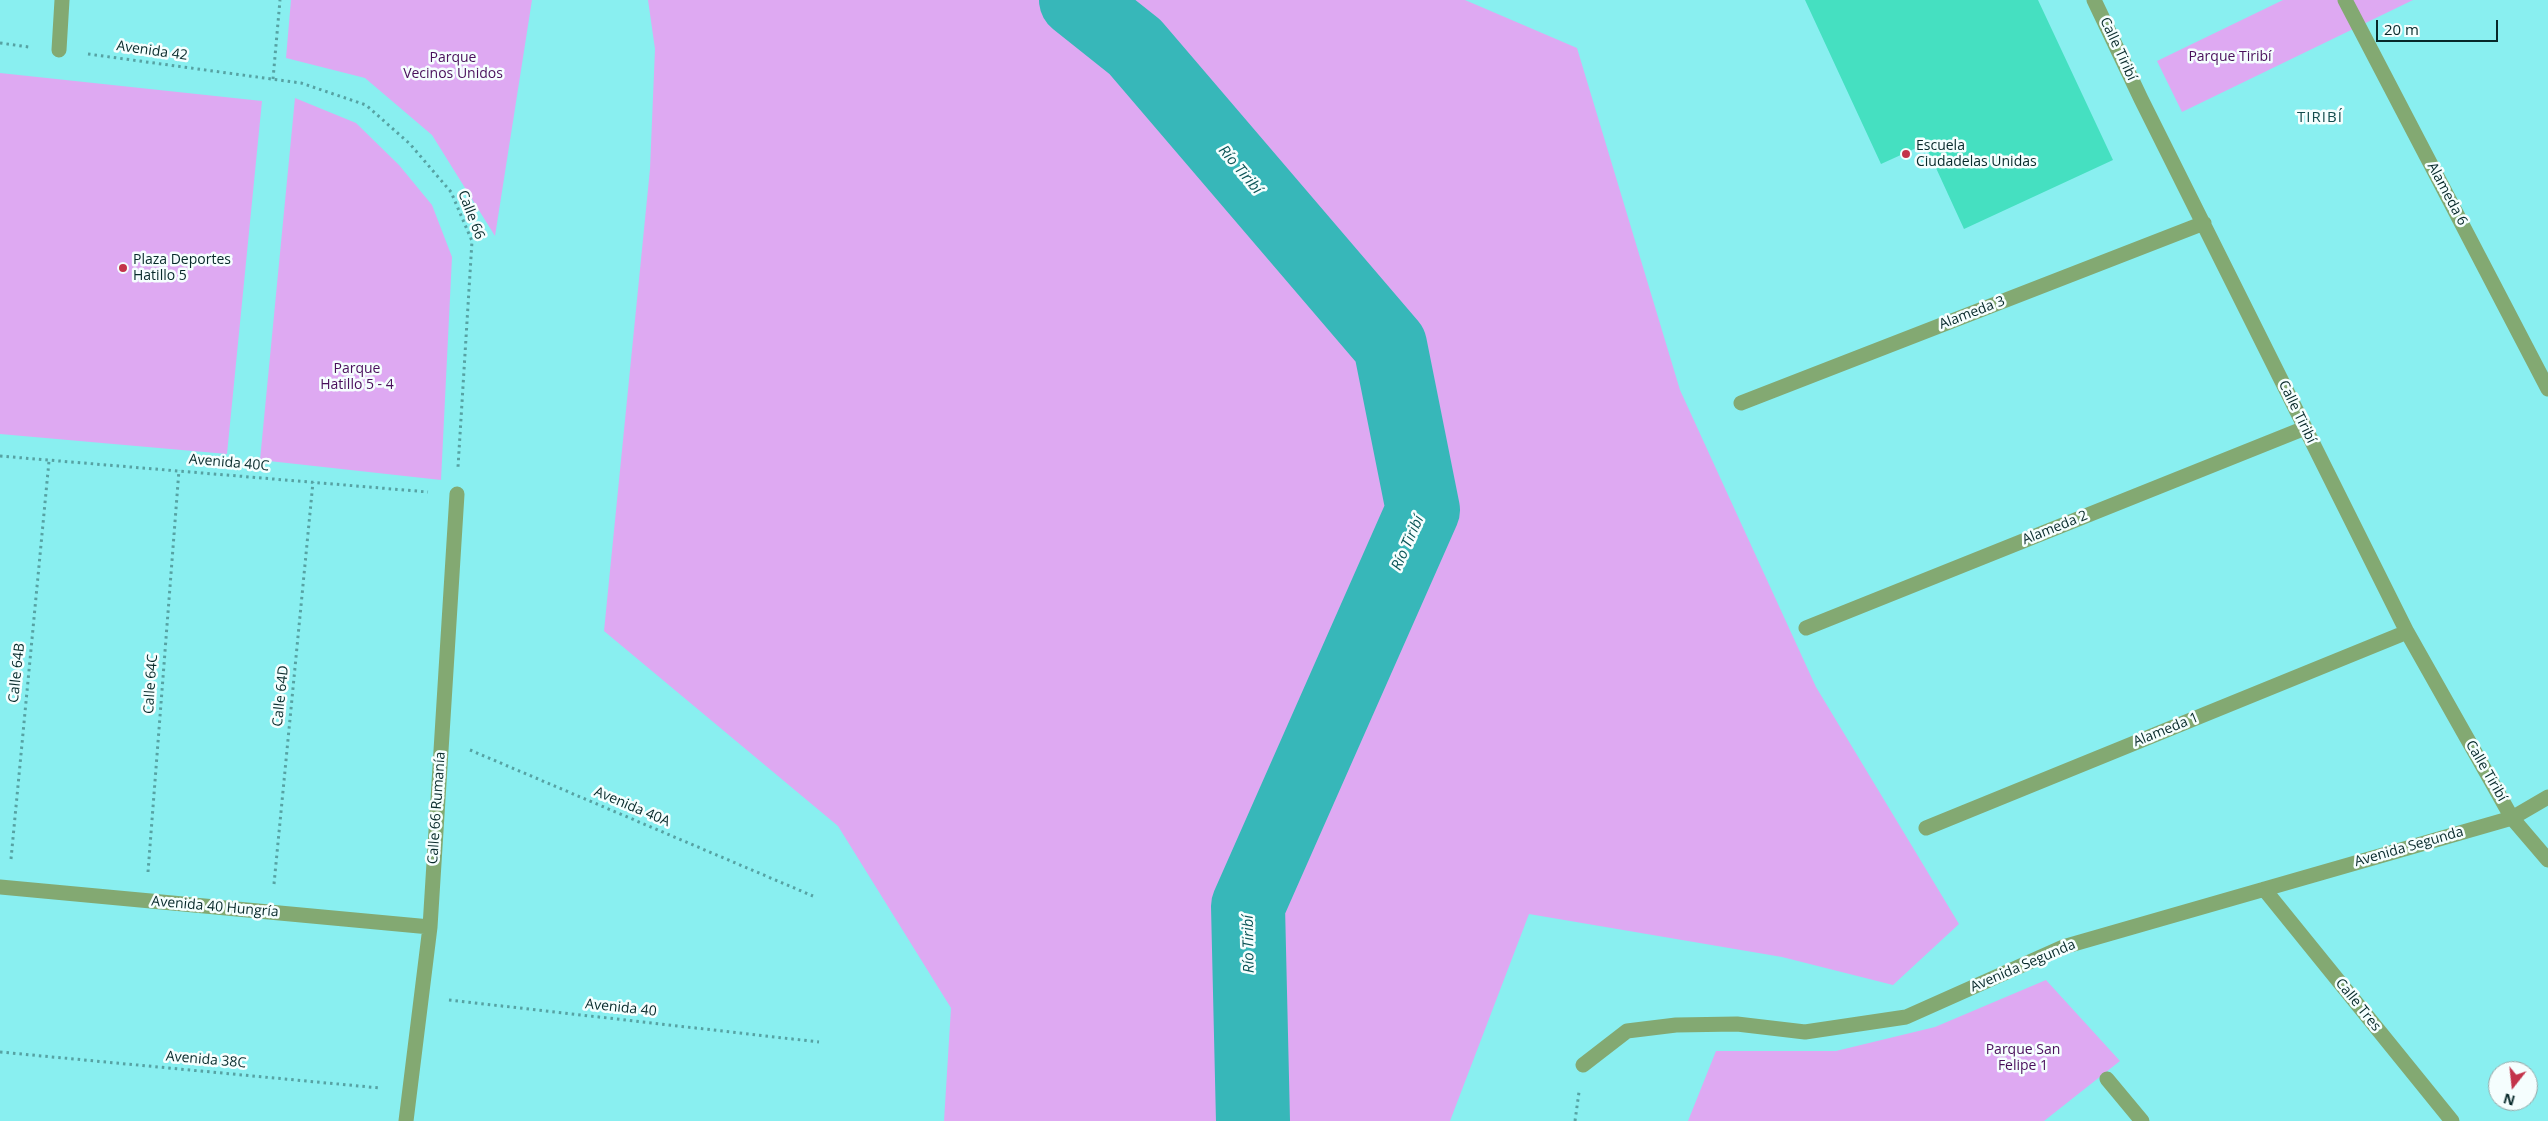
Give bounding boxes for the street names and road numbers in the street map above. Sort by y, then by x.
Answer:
street label: Calle Tiribí [2096,15,2140,83]
street label: Avenida 42 [115,38,189,64]
street label: Alameda 6 [2423,160,2471,228]
street label: Calle 66 [454,188,488,242]
street label: Alameda 3 [1937,293,2007,333]
street label: Calle Tiribí [2275,378,2319,446]
street label: Avenida 40C [188,451,270,475]
street label: Alameda 2 [2020,507,2090,549]
street label: Calle 64B [5,642,29,704]
street label: Calle 64C [141,653,161,715]
street label: Calle 64D [269,665,293,727]
street label: Alameda 1 [2131,709,2201,751]
street label: Calle Tiribí [2462,737,2510,805]
street label: Calle 66 Rumanía [425,751,449,865]
street label: Avenida 40A [592,784,672,830]
street label: Avenida Segunda [2353,823,2465,871]
street label: Avenida 40 Hungría [151,893,279,921]
street label: Avenida Segunda [1968,936,2078,996]
street label: Calle Tres [2332,975,2384,1035]
street label: Avenida 40 [584,996,658,1020]
street label: Avenida 38C [165,1048,247,1072]

